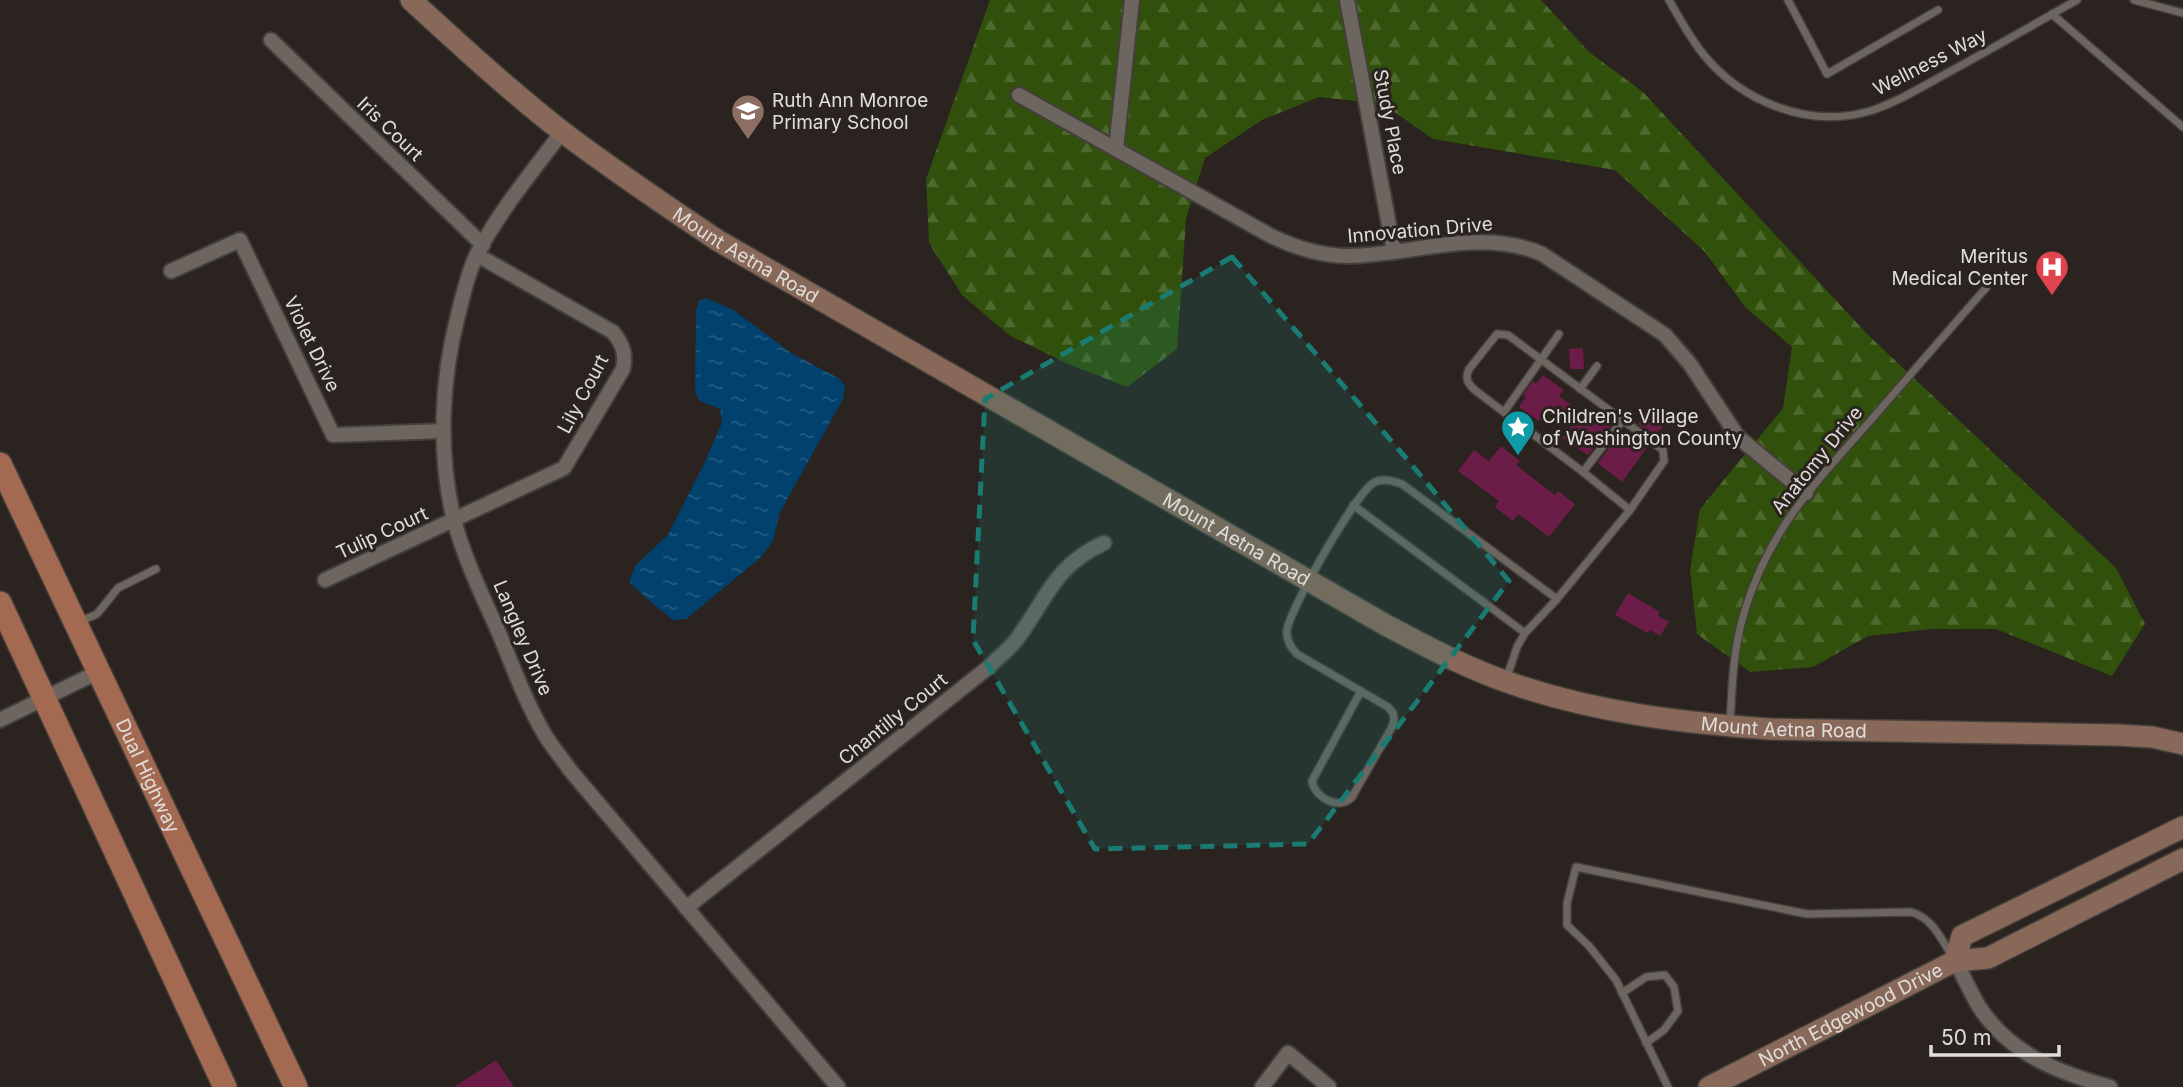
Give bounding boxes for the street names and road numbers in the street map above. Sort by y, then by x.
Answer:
street label: Wellness Way [1869,23,1991,101]
street label: Study Place [1369,67,1411,177]
street label: Iris Court [352,92,428,166]
street label: Mount Aetna Road [669,202,823,308]
street label: Innovation Drive [1346,212,1494,248]
street label: Violet Drive [279,292,345,396]
street label: Lily Court [553,351,613,437]
street label: Anatomy Drive [1767,401,1867,519]
street label: Mount Aetna Road [1159,488,1314,591]
street label: Tulip Court [333,502,431,564]
street label: Langley Drive [488,577,558,699]
street label: Chantilly Court [834,668,952,770]
street label: Mount Aetna Road [1700,712,1867,742]
street label: Dual Highway [111,715,185,837]
street label: North Edgewood Drive [1755,958,1946,1071]

